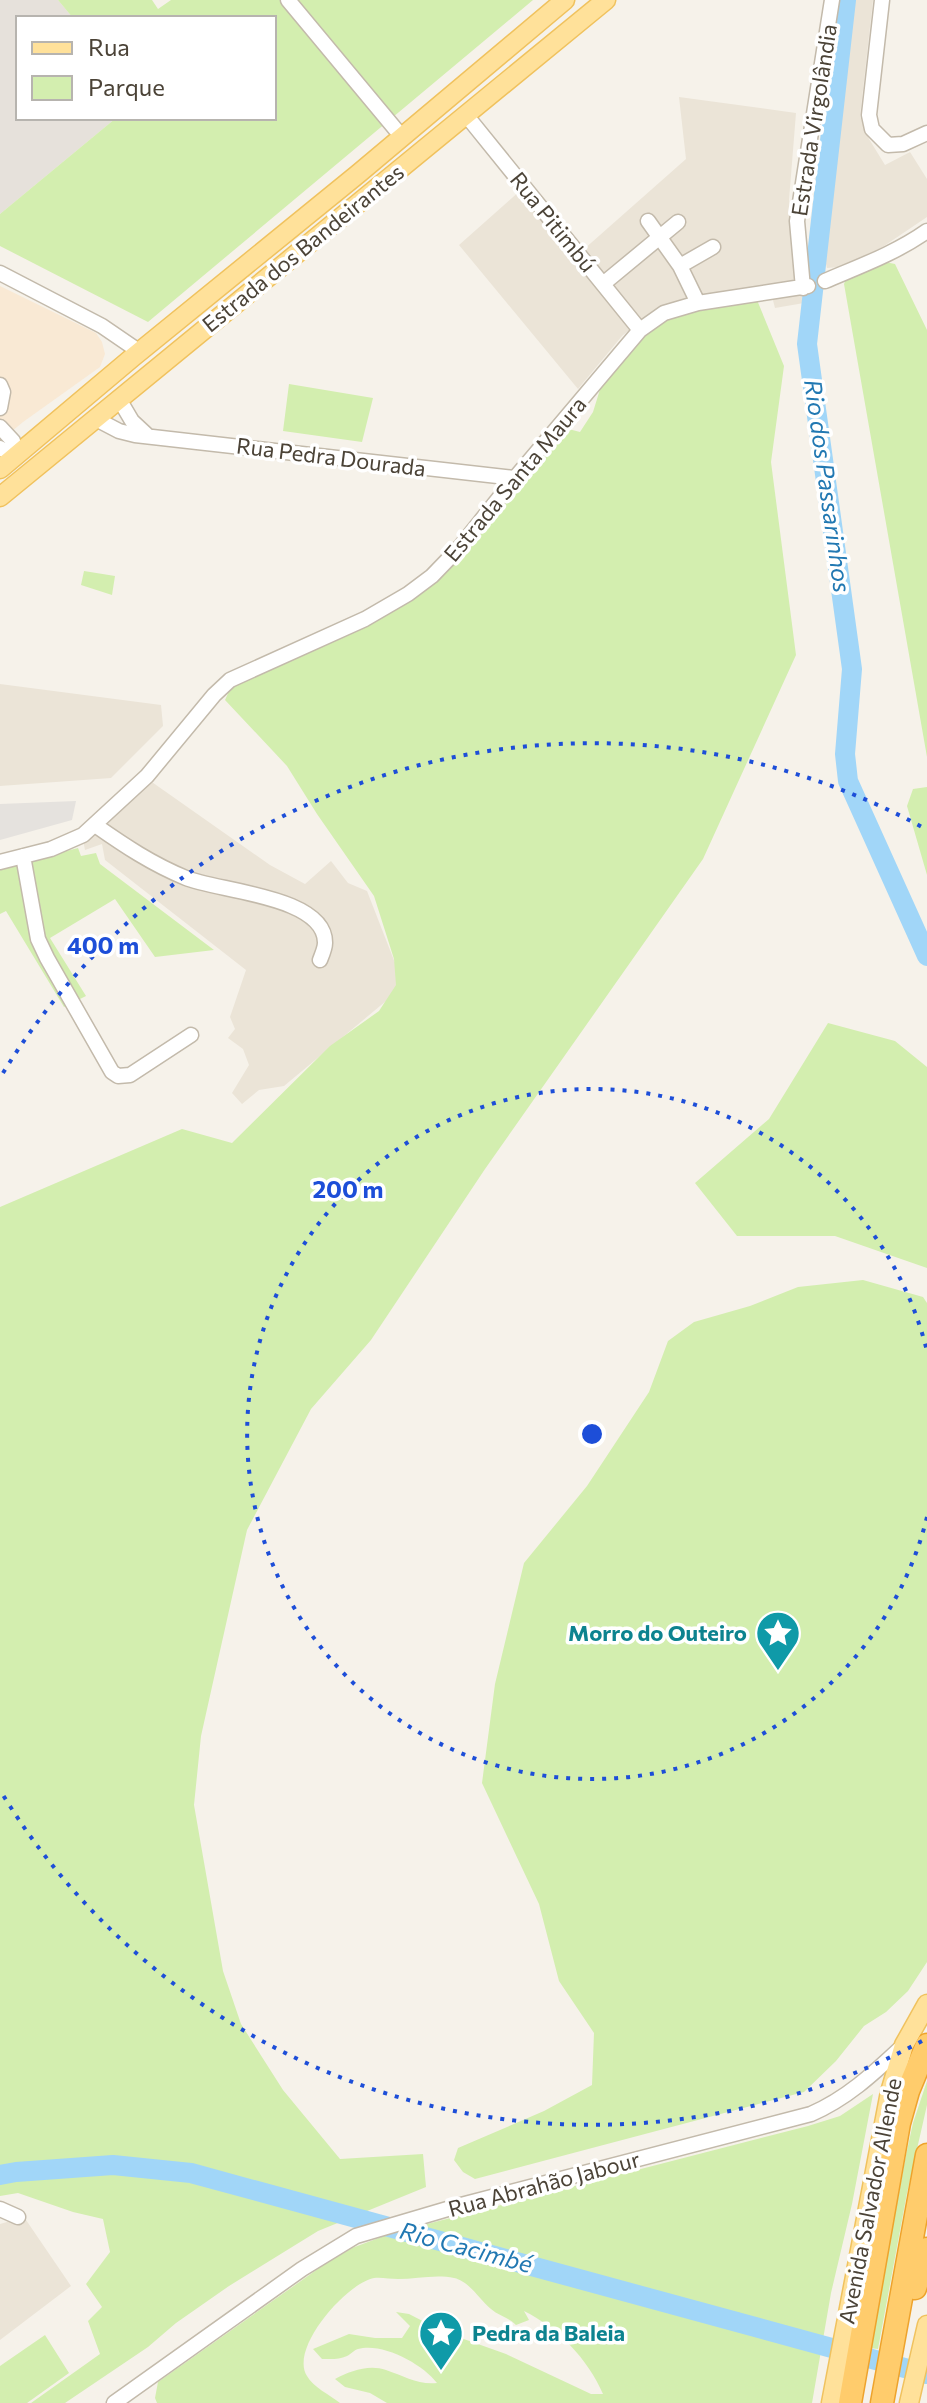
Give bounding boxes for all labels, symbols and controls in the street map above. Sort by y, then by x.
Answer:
legend [16,16,276,120]
street label: Estrada Virgolândia [785,22,842,218]
text: Rua [88,32,130,61]
text: Parque [88,72,165,101]
street label: Estrada dos Bandeirantes [196,158,409,337]
street label: Rua Pitimbú [505,166,602,277]
water label: Rio dos Passarinhos [799,377,858,594]
street label: Estrada Santa Maura [438,391,591,567]
street label: Rua Pedra Dourada [235,431,427,482]
text: 400 m [67,930,139,959]
text: 200 m [313,1174,383,1203]
centre of rings [578,1420,606,1448]
place icon: Morro do Outeiro [754,1609,802,1672]
place label: Morro do Outeiro [568,1619,747,1646]
street label: Avenida Salvador Allende [832,2076,907,2326]
street label: Rua Abrahão Jabour [445,2145,643,2222]
water label: Rio Cacimbé [397,2215,537,2279]
place icon: Pedra da Baleia [417,2309,465,2372]
place label: Pedra da Baleia [472,2319,625,2346]

